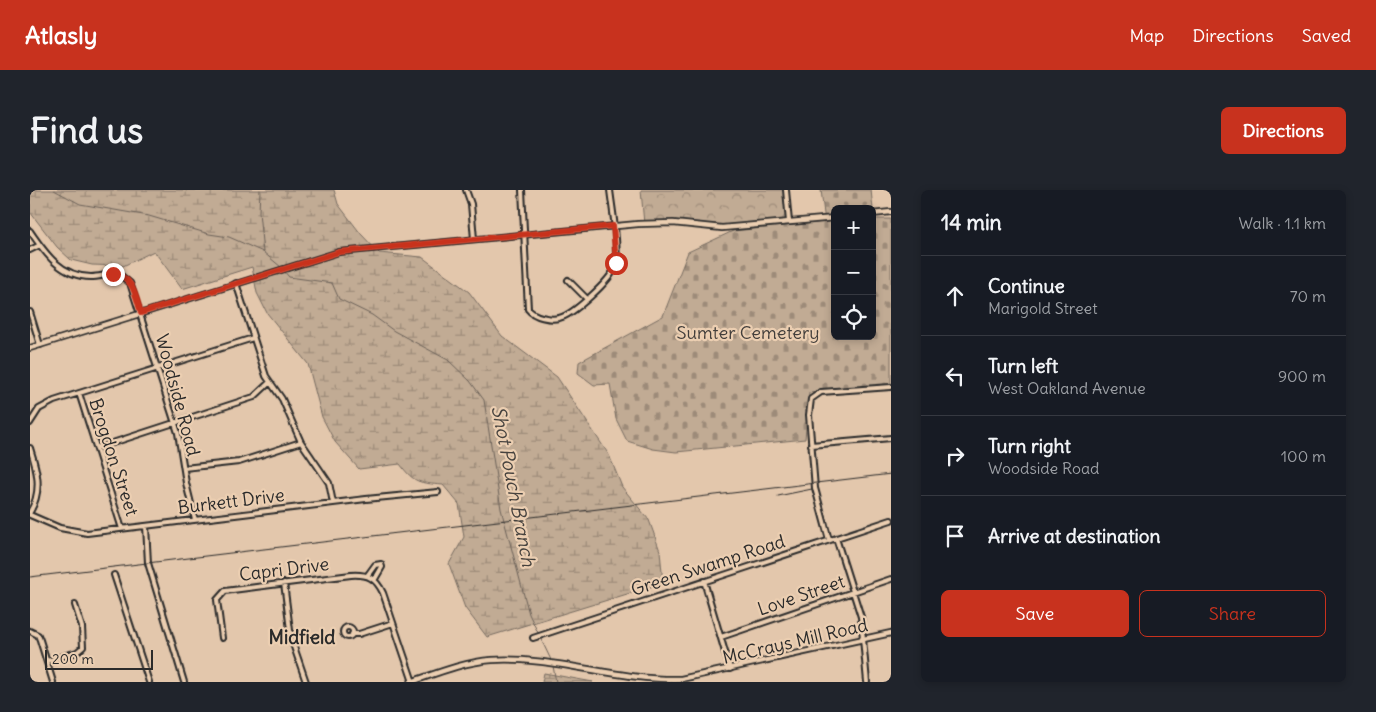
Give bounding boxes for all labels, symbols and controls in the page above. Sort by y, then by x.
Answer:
text: Atlasly [25,20,97,50]
text: Map [1129,24,1164,47]
text: Directions [1192,24,1274,47]
text: Saved [1302,24,1351,47]
button: Directions [1221,107,1346,154]
text: Find us [30,108,143,152]
map controls [831,205,876,340]
button: + [831,205,876,250]
text: 14 min [941,209,1002,236]
text: Walk · 1.1 km [1239,213,1326,233]
button: − [831,250,876,295]
route start [605,252,628,275]
route end [102,263,125,286]
text: Continue [988,274,1065,298]
icon: ahead [941,282,969,310]
text: 70 m [1290,286,1326,306]
button: locate [831,295,876,340]
text: Marigold Street [988,298,1098,318]
park label: Sumter Cemetery [676,321,820,344]
street label: Woodside Road [151,331,205,459]
text: Turn left [988,354,1058,378]
icon: left [941,362,969,390]
text: 900 m [1278,366,1326,386]
text: West Oakland Avenue [988,378,1146,398]
street label: Brogdon Street [84,395,144,519]
water label: Shot Pouch Branch [487,404,542,569]
text: Turn right [988,434,1071,458]
icon: right [941,442,969,470]
text: 100 m [1281,446,1326,466]
text: Woodside Road [988,458,1100,478]
street label: Burkett Drive [176,483,286,519]
icon: arrive [941,522,969,550]
text: Arrive at destination [988,524,1161,548]
street label: Green Swamp Road [628,529,788,601]
street label: Capri Drive [238,552,330,586]
street label: Love Street [754,569,848,621]
button: Save [941,590,1129,637]
button: Share [1139,590,1326,637]
street label: McCrays Mill Road [720,613,870,669]
district label: Midfield [269,625,335,649]
scale bar [45,647,152,670]
text: 200 m [52,650,94,668]

